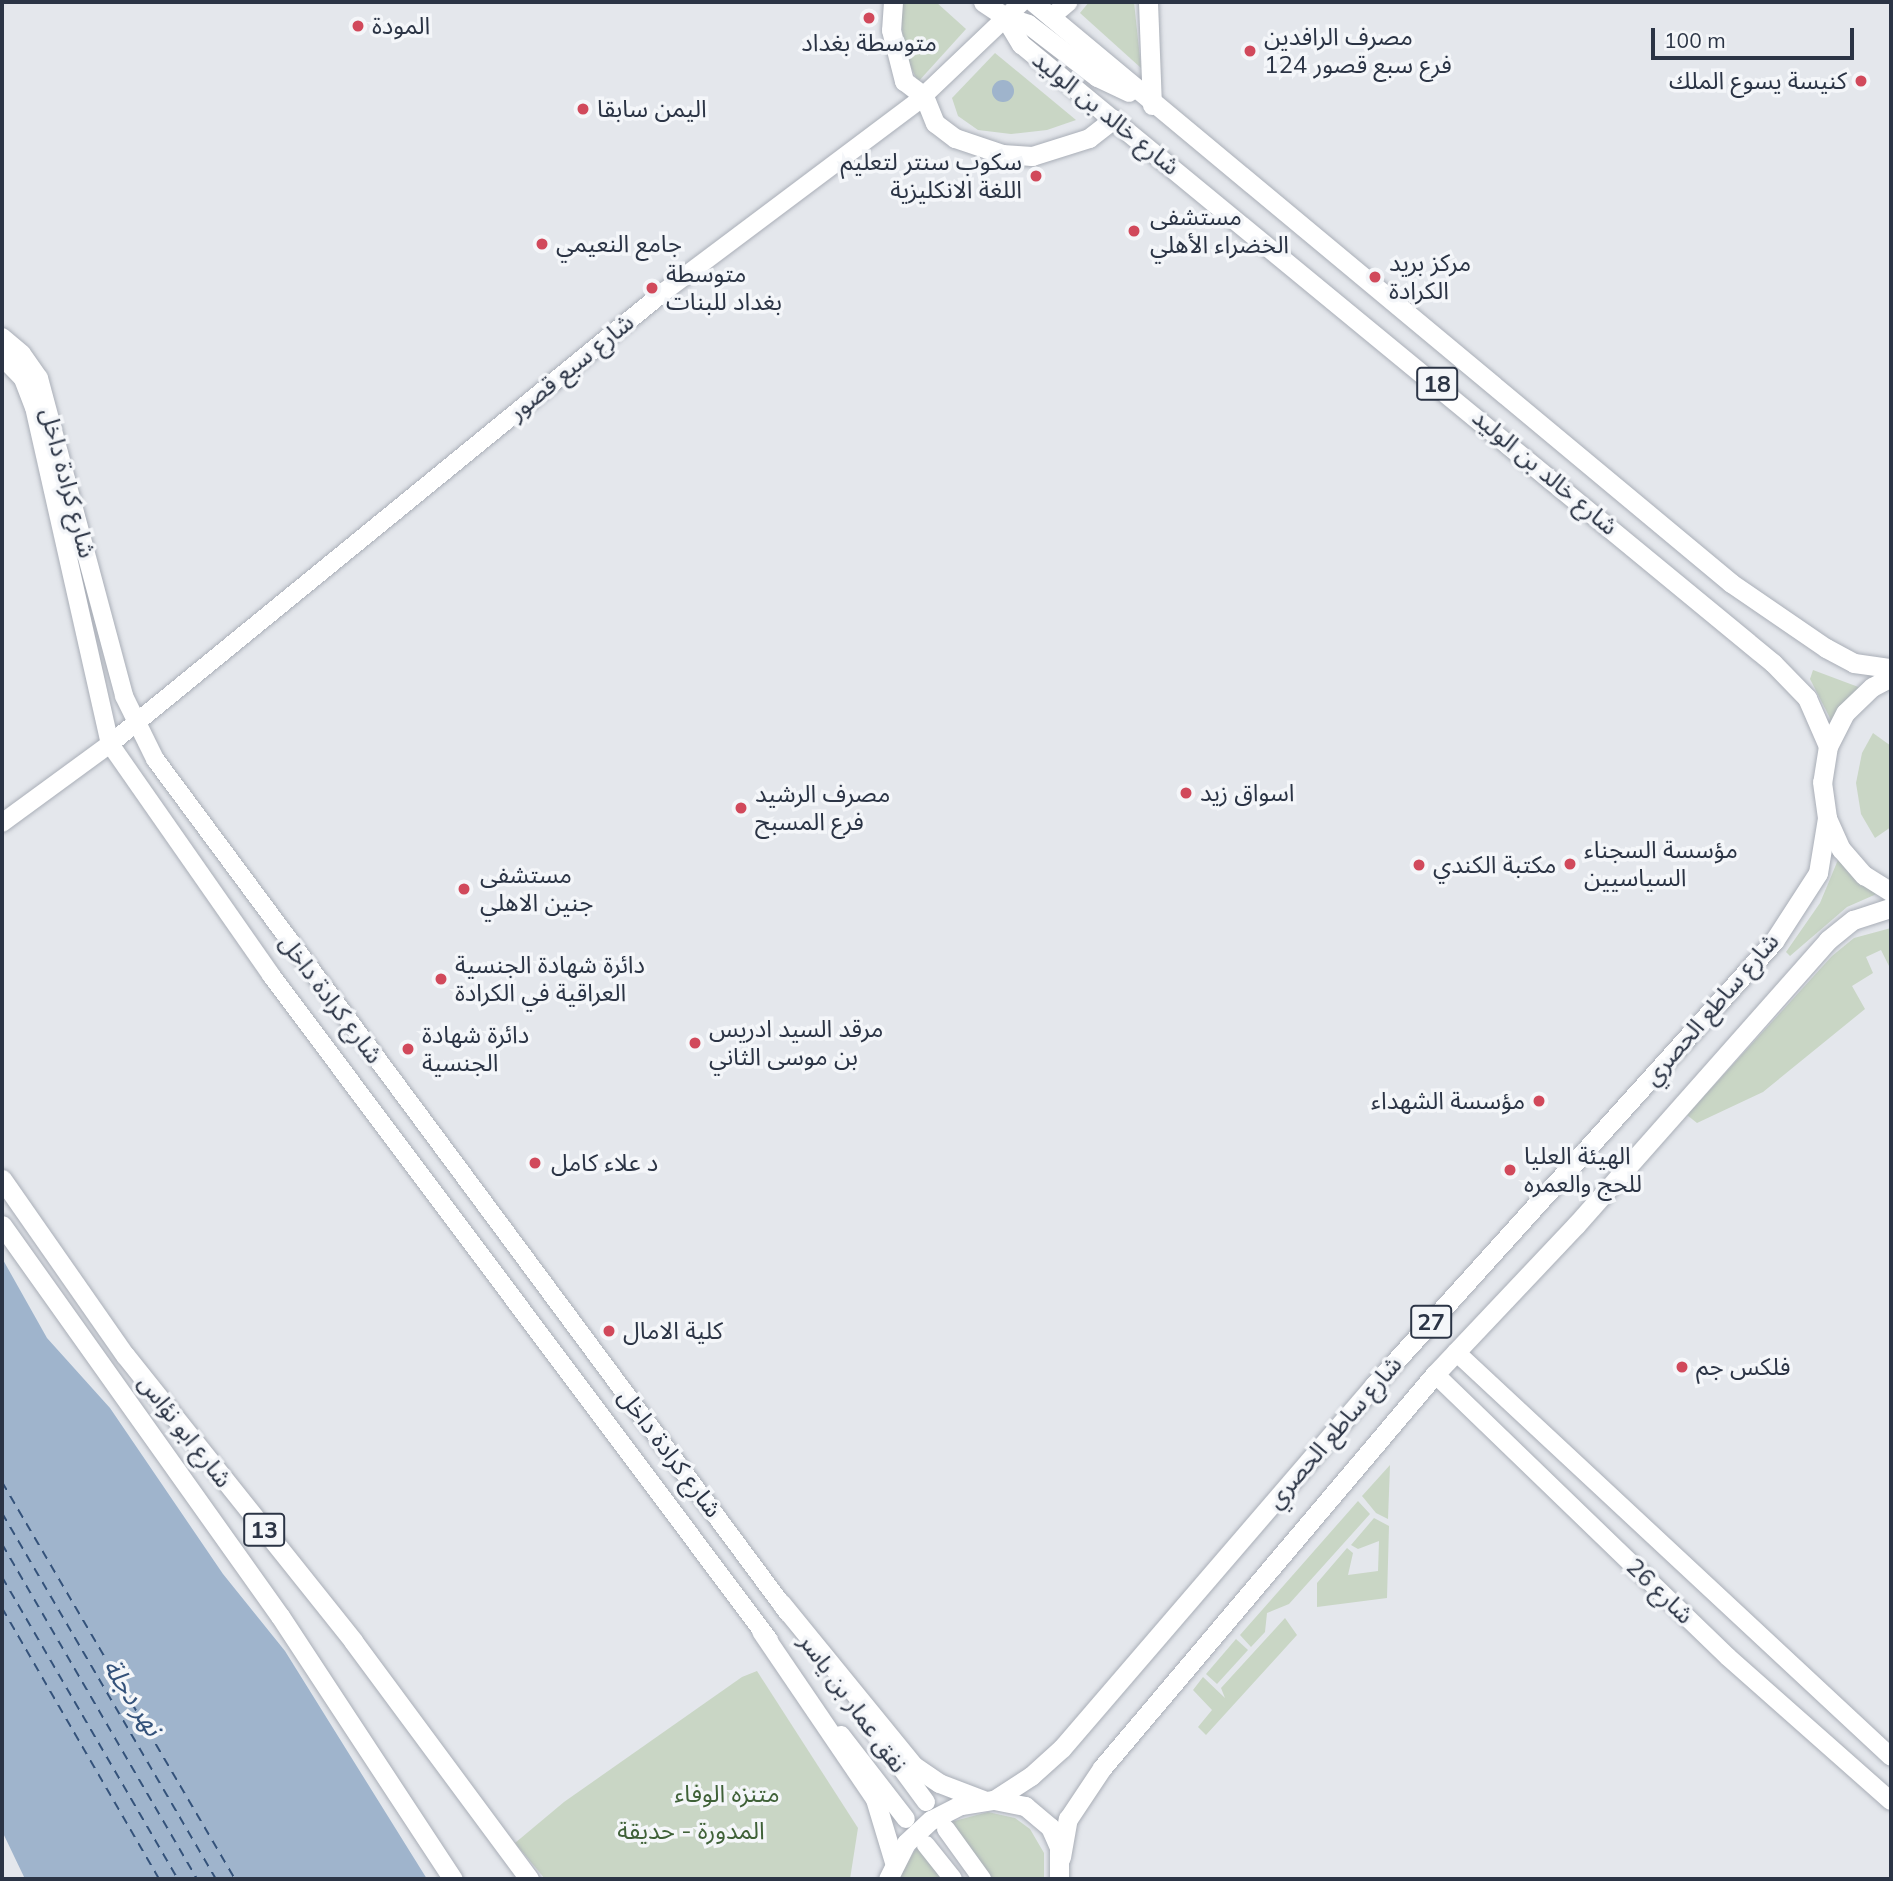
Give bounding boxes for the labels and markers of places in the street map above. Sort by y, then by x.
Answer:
marker: متوسطة بغداد [861,10,877,26]
place label: المودة [372,12,430,40]
marker: المودة [350,18,366,34]
place label: مصرف الرافدين فرع سبع قصور 124 [1264,23,1452,79]
place label: متوسطة بغداد [801,29,937,57]
marker: مصرف الرافدين فرع سبع قصور 124 [1242,43,1258,59]
place label: كنيسة يسوع الملك [1669,67,1847,95]
marker: كنيسة يسوع الملك [1853,73,1869,89]
place label: اليمن سابقا [597,95,707,123]
marker: اليمن سابقا [575,101,591,117]
place label: سكوب سنتر لتعليم اللغة الانكليزية [840,148,1022,204]
marker: سكوب سنتر لتعليم اللغة الانكليزية [1028,168,1044,184]
place label: مستشفى الخضراء الأهلي [1150,203,1289,259]
marker: مستشفى الخضراء الأهلي [1124,221,1144,241]
place label: جامع النعيمي [556,230,682,258]
marker: جامع النعيمي [534,236,550,252]
place label: مركز بريد الكرادة [1389,249,1471,305]
place label: متوسطة بغداد للبنات [666,260,782,316]
marker: مركز بريد الكرادة [1367,269,1383,285]
marker: متوسطة بغداد للبنات [644,280,660,296]
place label: اسواق زيد [1200,779,1294,807]
place label: مصرف الرشيد فرع المسبح [755,780,890,836]
marker: اسواق زيد [1178,785,1194,801]
marker: مصرف الرشيد فرع المسبح [733,800,749,816]
place label: مؤسسة السجناء السياسيين [1584,836,1738,892]
place label: مكتبة الكندي [1433,851,1556,879]
marker: مؤسسة السجناء السياسيين [1562,856,1578,872]
marker: مكتبة الكندي [1411,857,1427,873]
place label: مستشفى جنين الاهلي [480,861,593,917]
marker: مستشفى جنين الاهلي [454,879,474,899]
place label: دائرة شهادة الجنسية العراقية في الكرادة [455,951,645,1007]
marker: دائرة شهادة الجنسية العراقية في الكرادة [433,971,449,987]
place label: مرقد السيد ادريس بن موسى الثاني [709,1015,883,1071]
place label: دائرة شهادة الجنسية [422,1021,529,1077]
marker: مرقد السيد ادريس بن موسى الثاني [687,1035,703,1051]
marker: دائرة شهادة الجنسية [400,1041,416,1057]
place label: مؤسسة الشهداء [1371,1087,1525,1115]
marker: مؤسسة الشهداء [1531,1093,1547,1109]
place label: الهيئة العليا للحج والعمره [1524,1142,1642,1198]
place label: د علاء كامل [551,1149,658,1177]
marker: د علاء كامل [525,1153,545,1173]
marker: الهيئة العليا للحج والعمره [1502,1162,1518,1178]
place label: كلية الامال [623,1317,723,1345]
marker: كلية الامال [601,1323,617,1339]
place label: فلكس جم [1696,1353,1790,1381]
marker: فلكس جم [1674,1359,1690,1375]

